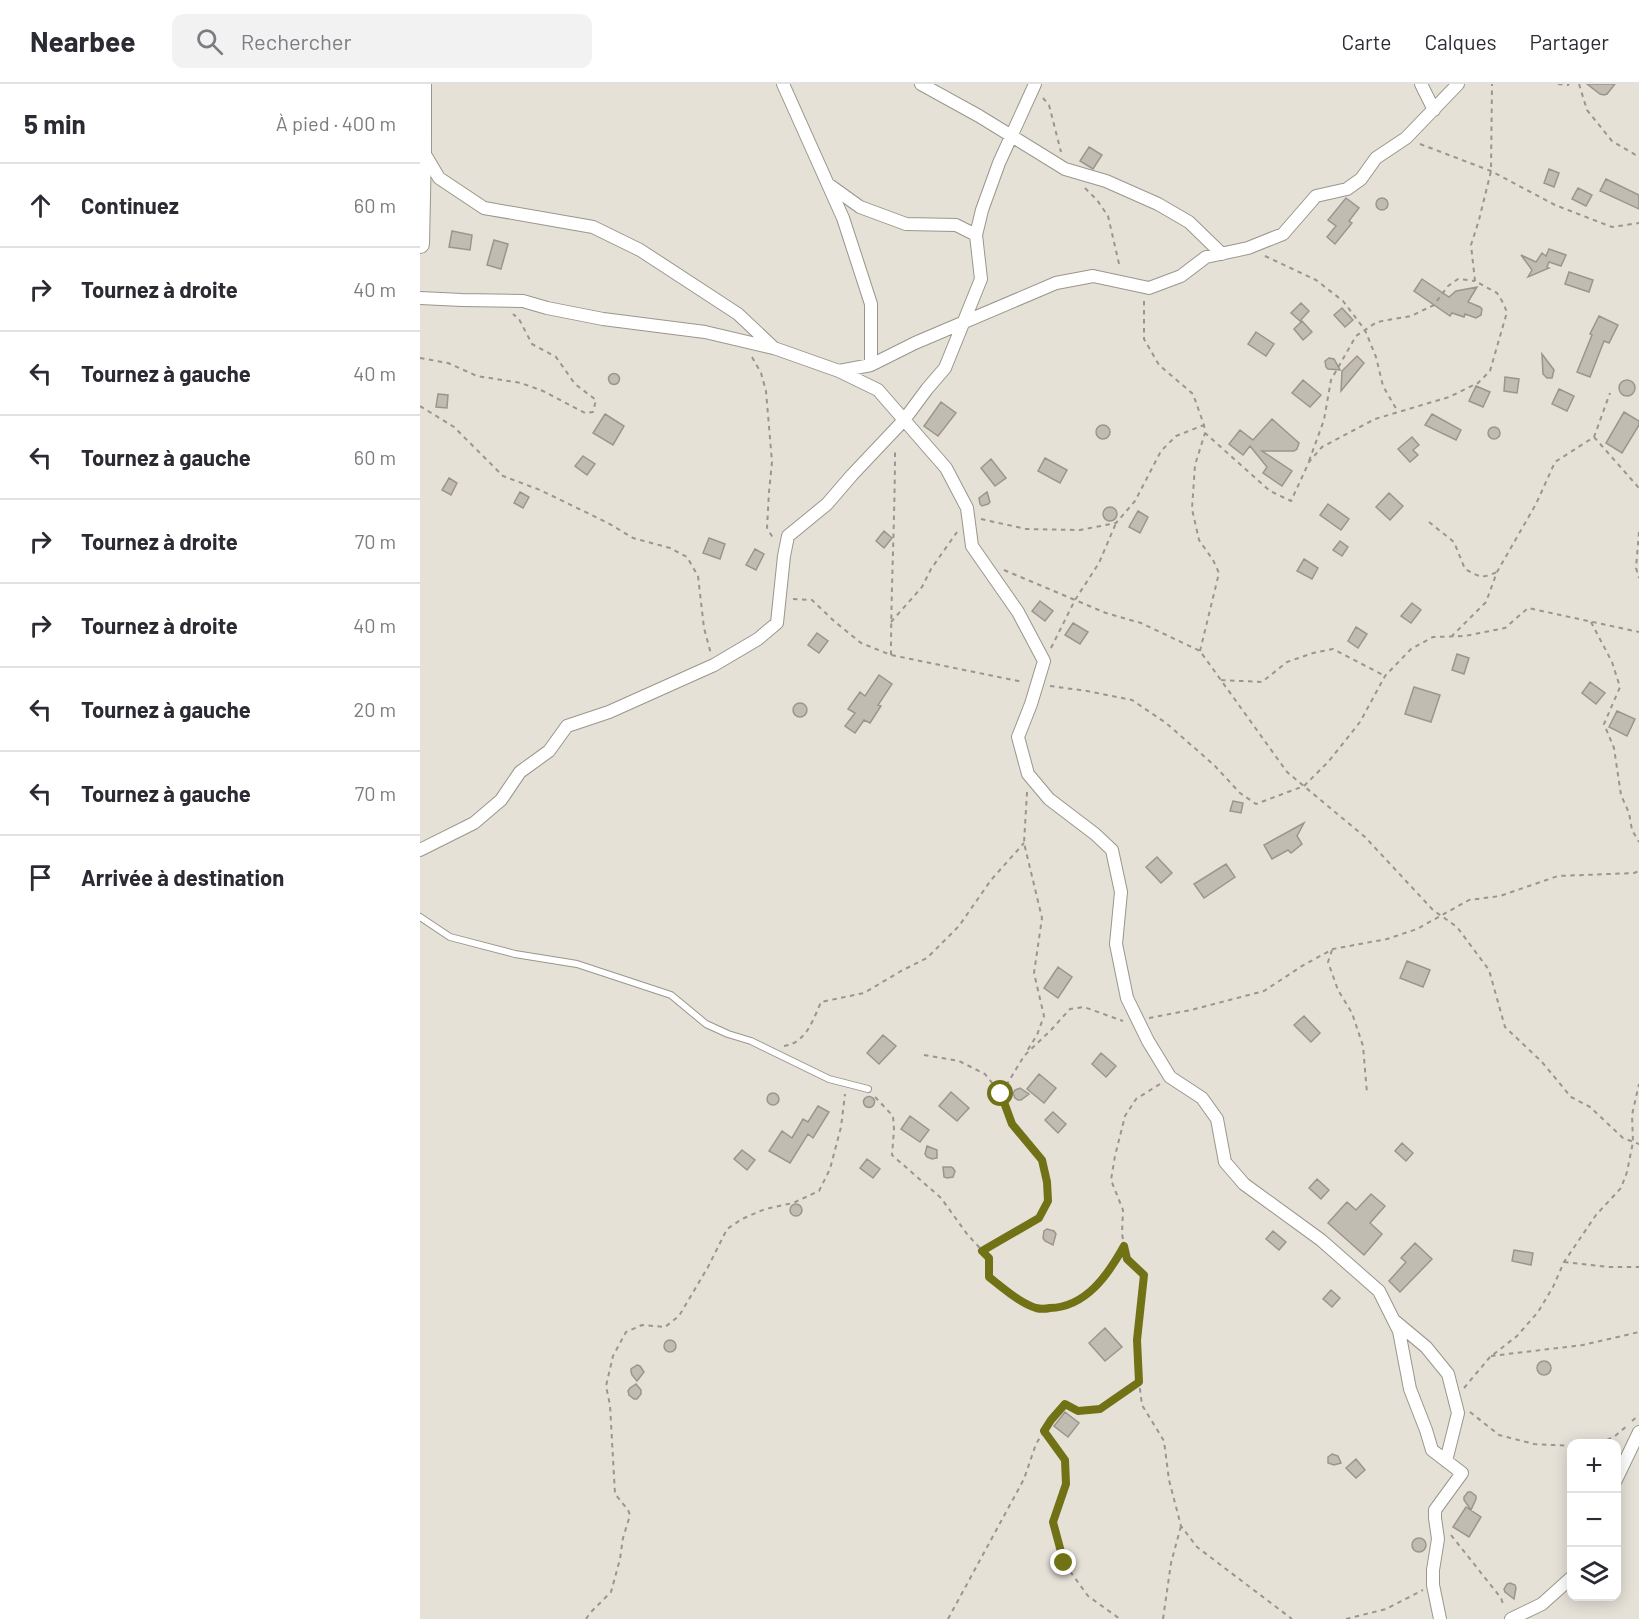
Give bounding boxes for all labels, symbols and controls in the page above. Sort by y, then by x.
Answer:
search box [172,14,592,68]
text: Nearbee [30,24,136,58]
icon: search [193,25,226,58]
text: Rechercher [241,28,351,54]
text: Carte [1342,29,1391,54]
text: Calques [1424,29,1497,54]
text: Partager [1530,29,1609,54]
text: 5 min [24,108,86,139]
text: À pied · 400 m [276,111,396,135]
icon: ahead [24,189,57,222]
text: Continuez [81,192,179,218]
text: 60 m [354,193,396,217]
icon: right [24,273,57,306]
text: Tournez à droite [81,276,238,302]
text: 40 m [353,277,396,301]
icon: left [24,357,57,390]
text: Tournez à gauche [81,360,251,386]
text: 40 m [353,361,396,385]
icon: left [24,441,57,474]
text: Tournez à gauche [81,444,251,470]
text: 60 m [354,445,396,469]
icon: right [24,525,57,558]
text: Tournez à droite [81,528,238,554]
text: 70 m [355,529,396,553]
icon: right [24,609,57,642]
text: Tournez à droite [81,612,238,638]
text: 40 m [353,613,396,637]
icon: left [24,693,57,726]
text: Tournez à gauche [81,696,251,722]
text: 20 m [353,697,396,721]
icon: left [24,777,57,810]
text: Tournez à gauche [81,780,251,806]
text: 70 m [355,781,396,805]
icon: arrive [24,861,57,894]
text: Arrivée à destination [81,864,284,890]
route start [987,1080,1013,1106]
map controls [1567,1439,1621,1601]
button: + [1567,1439,1621,1493]
button: − [1567,1493,1621,1547]
button: layers [1567,1547,1621,1601]
route end [1050,1549,1076,1575]

